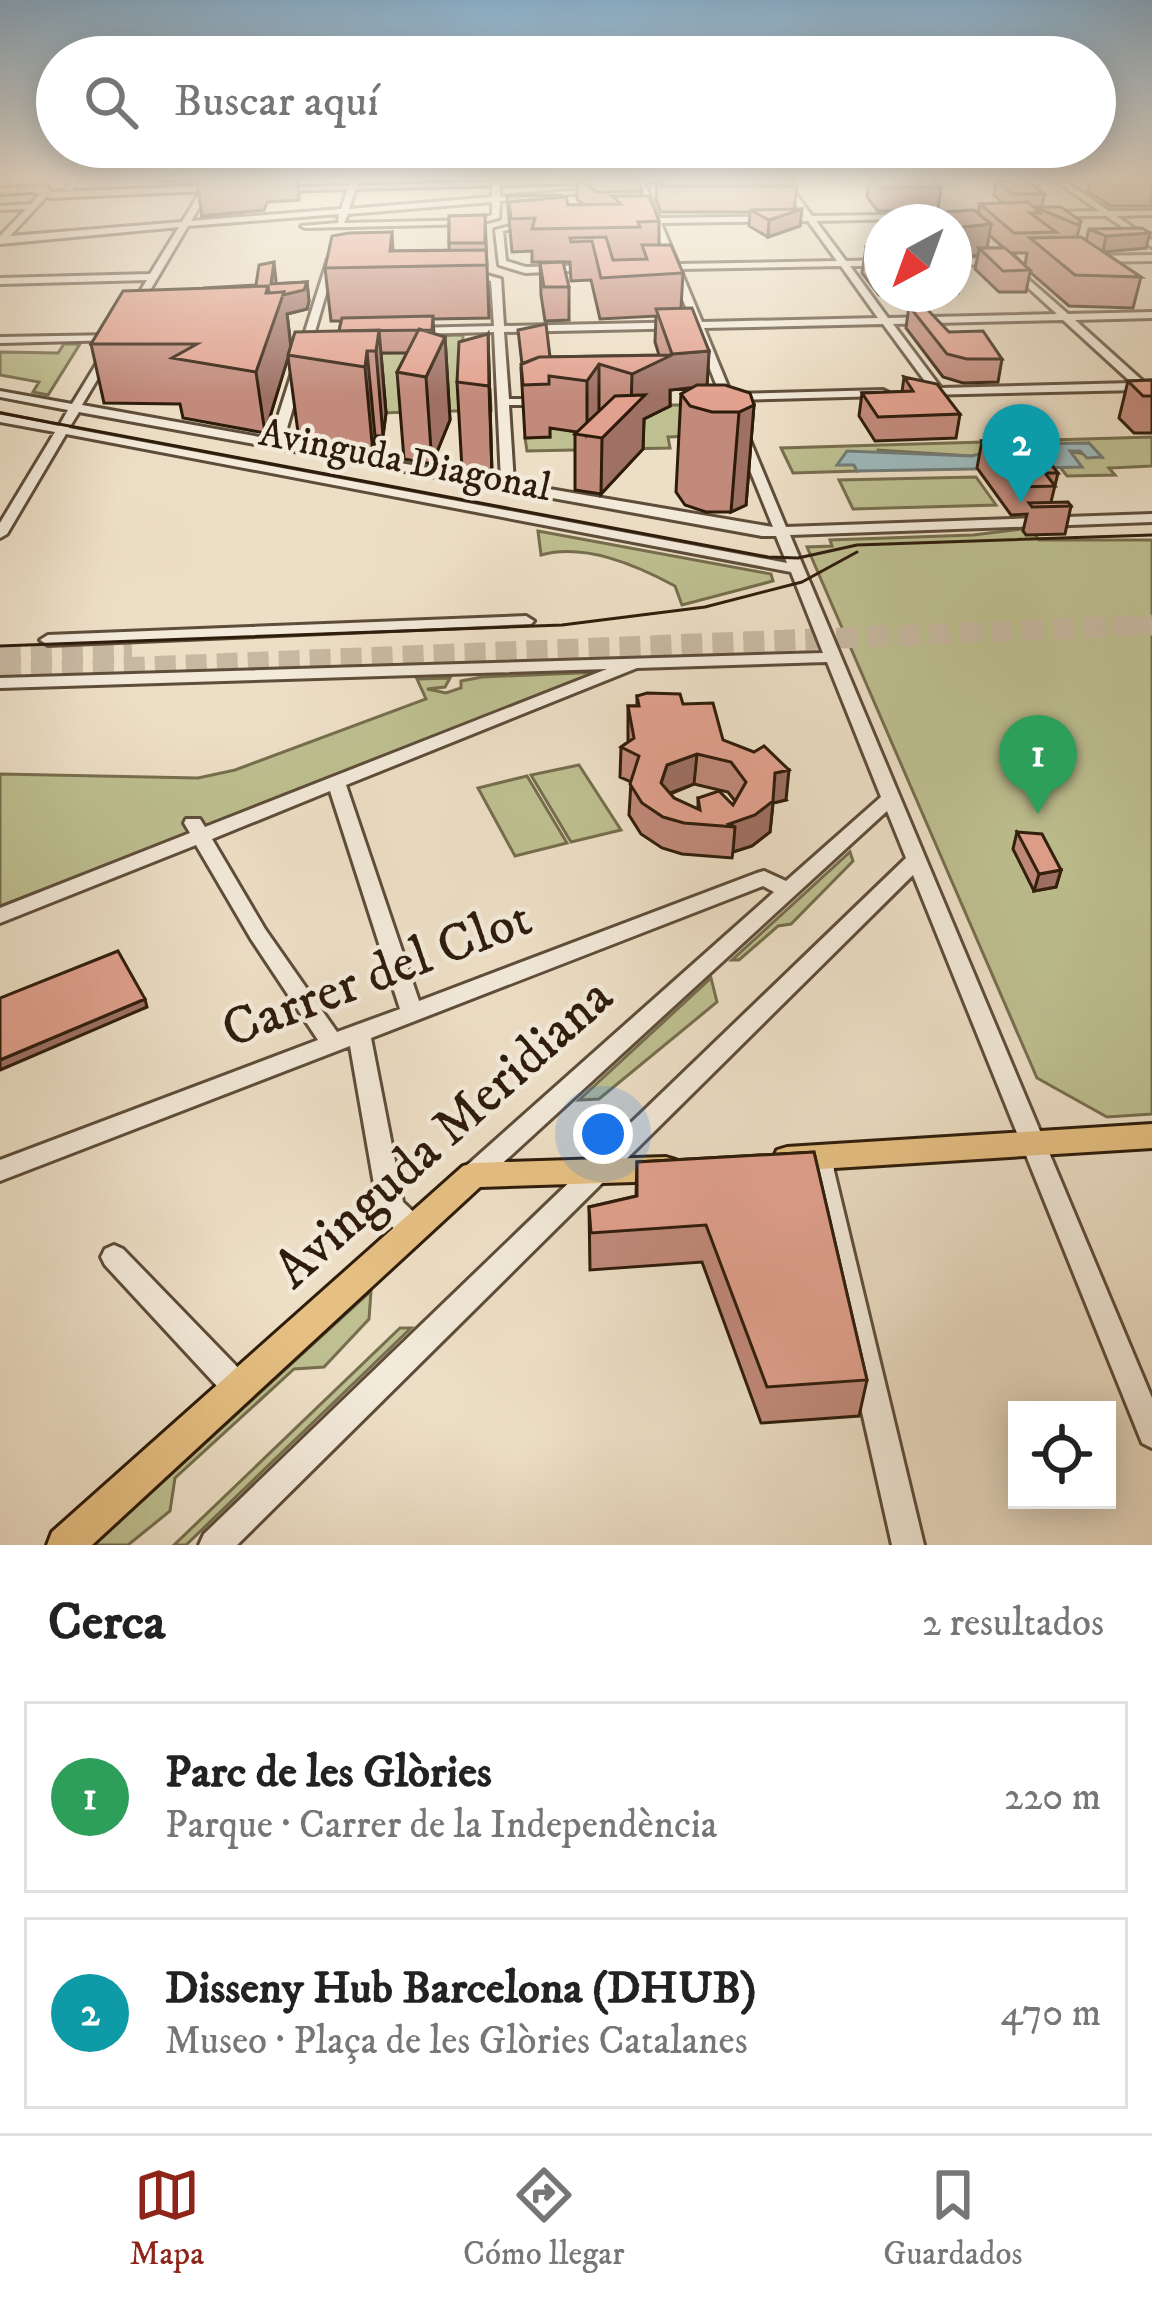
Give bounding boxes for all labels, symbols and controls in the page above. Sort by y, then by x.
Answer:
search box [36,36,1116,168]
icon: search [78,69,144,135]
text: Buscar aquí [174,74,379,130]
north arrow [864,204,972,312]
pin: 2 [982,404,1060,503]
street label: Avinguda Diagonal [255,409,555,513]
pin: 1 [999,715,1077,814]
street label: Carrer del Clot [213,885,541,1065]
street label: Avinguda Meridiana [261,964,627,1304]
your location [573,1104,633,1164]
map controls [1008,1401,1116,1509]
button: locate [1008,1401,1116,1509]
text: Cerca [48,1591,165,1655]
text: 2 resultados [922,1599,1104,1648]
text: Parc de les Glòries [165,1745,492,1801]
text: 1 [83,1773,97,1822]
text: 220 m [1004,1773,1101,1822]
text: Parque · Carrer de la Independència [165,1801,717,1850]
text: Disseny Hub Barcelona (DHUB) [165,1961,756,2017]
text: 2 [80,1989,100,2038]
text: 470 m [1001,1989,1101,2038]
text: Museo · Plaça de les Glòries Catalanes [165,2017,748,2066]
tab: Mapa [129,2162,204,2275]
tab: Cómo llegar [463,2162,625,2275]
tab: Guardados [883,2162,1023,2275]

